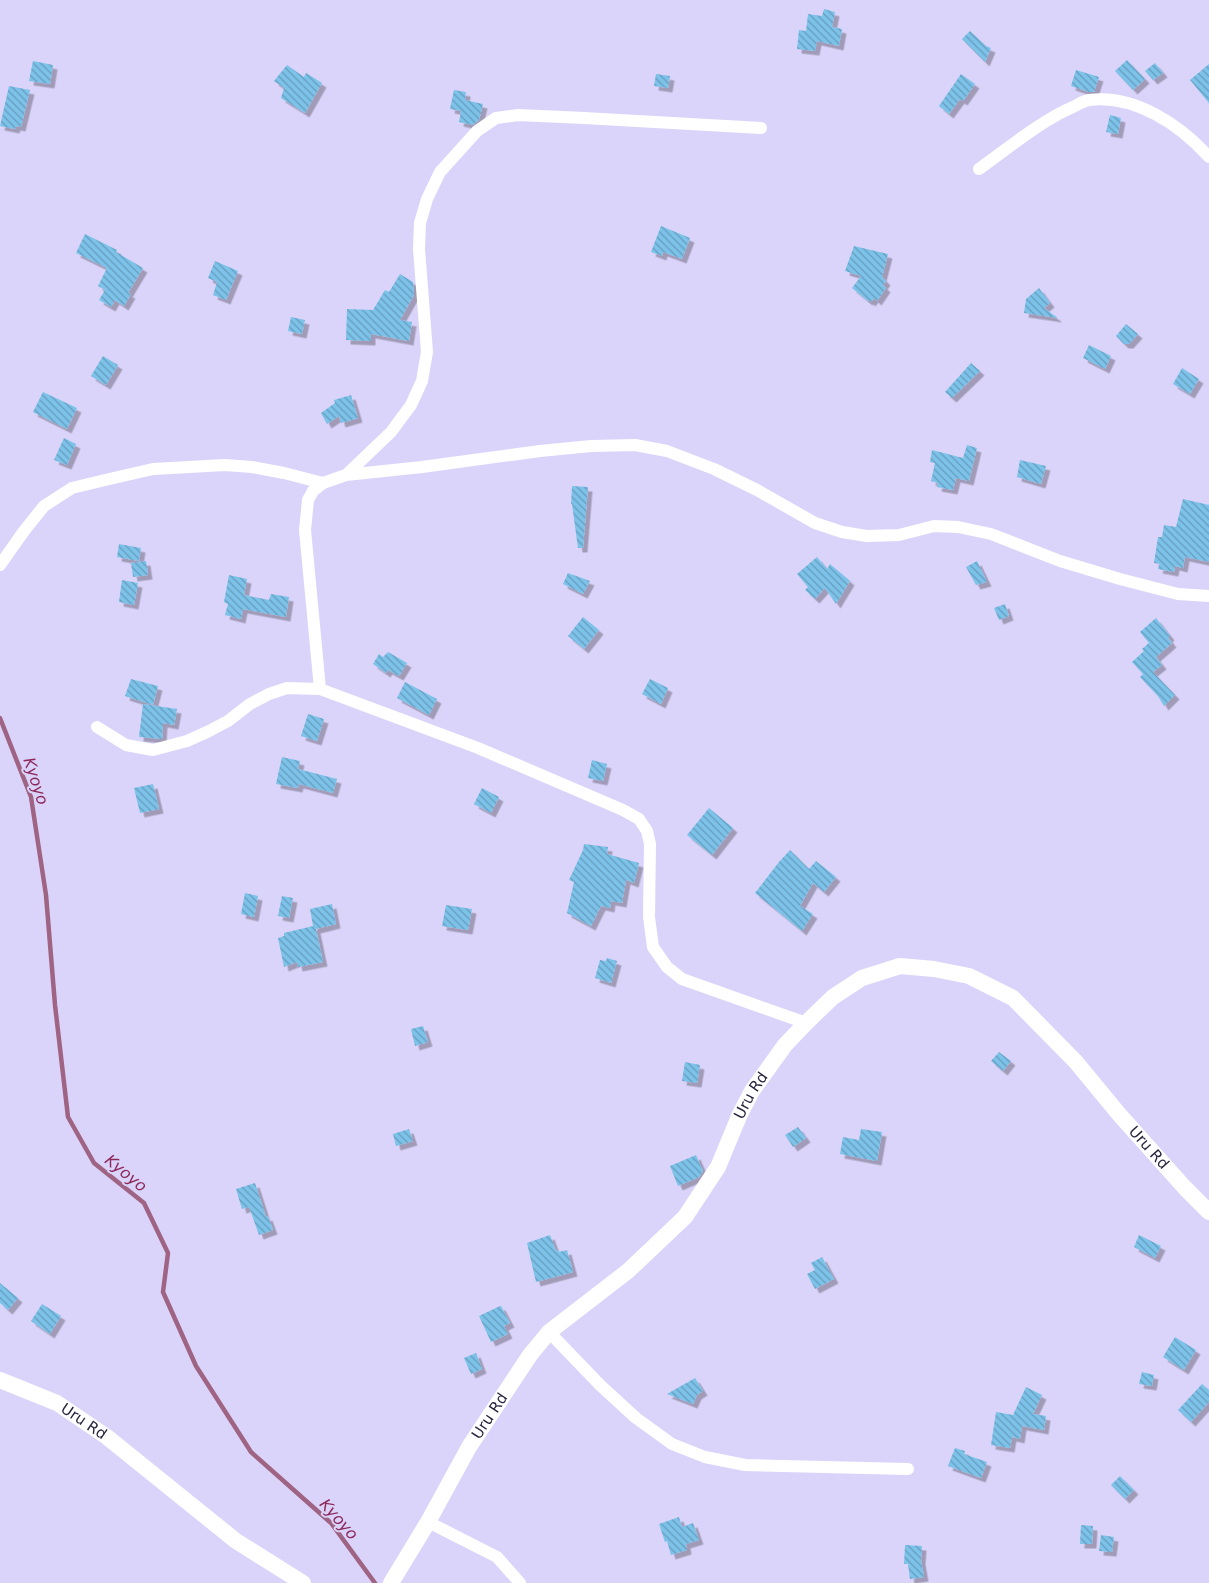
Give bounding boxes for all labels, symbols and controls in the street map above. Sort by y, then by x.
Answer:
water label: Kyoyo [19,755,53,807]
street label: Uru Rd [730,1069,772,1122]
street label: Uru Rd [1125,1122,1173,1173]
water label: Kyoyo [101,1150,151,1196]
street label: Uru Rd [468,1390,511,1442]
street label: Uru Rd [58,1399,110,1443]
water label: Kyoyo [316,1495,362,1544]

